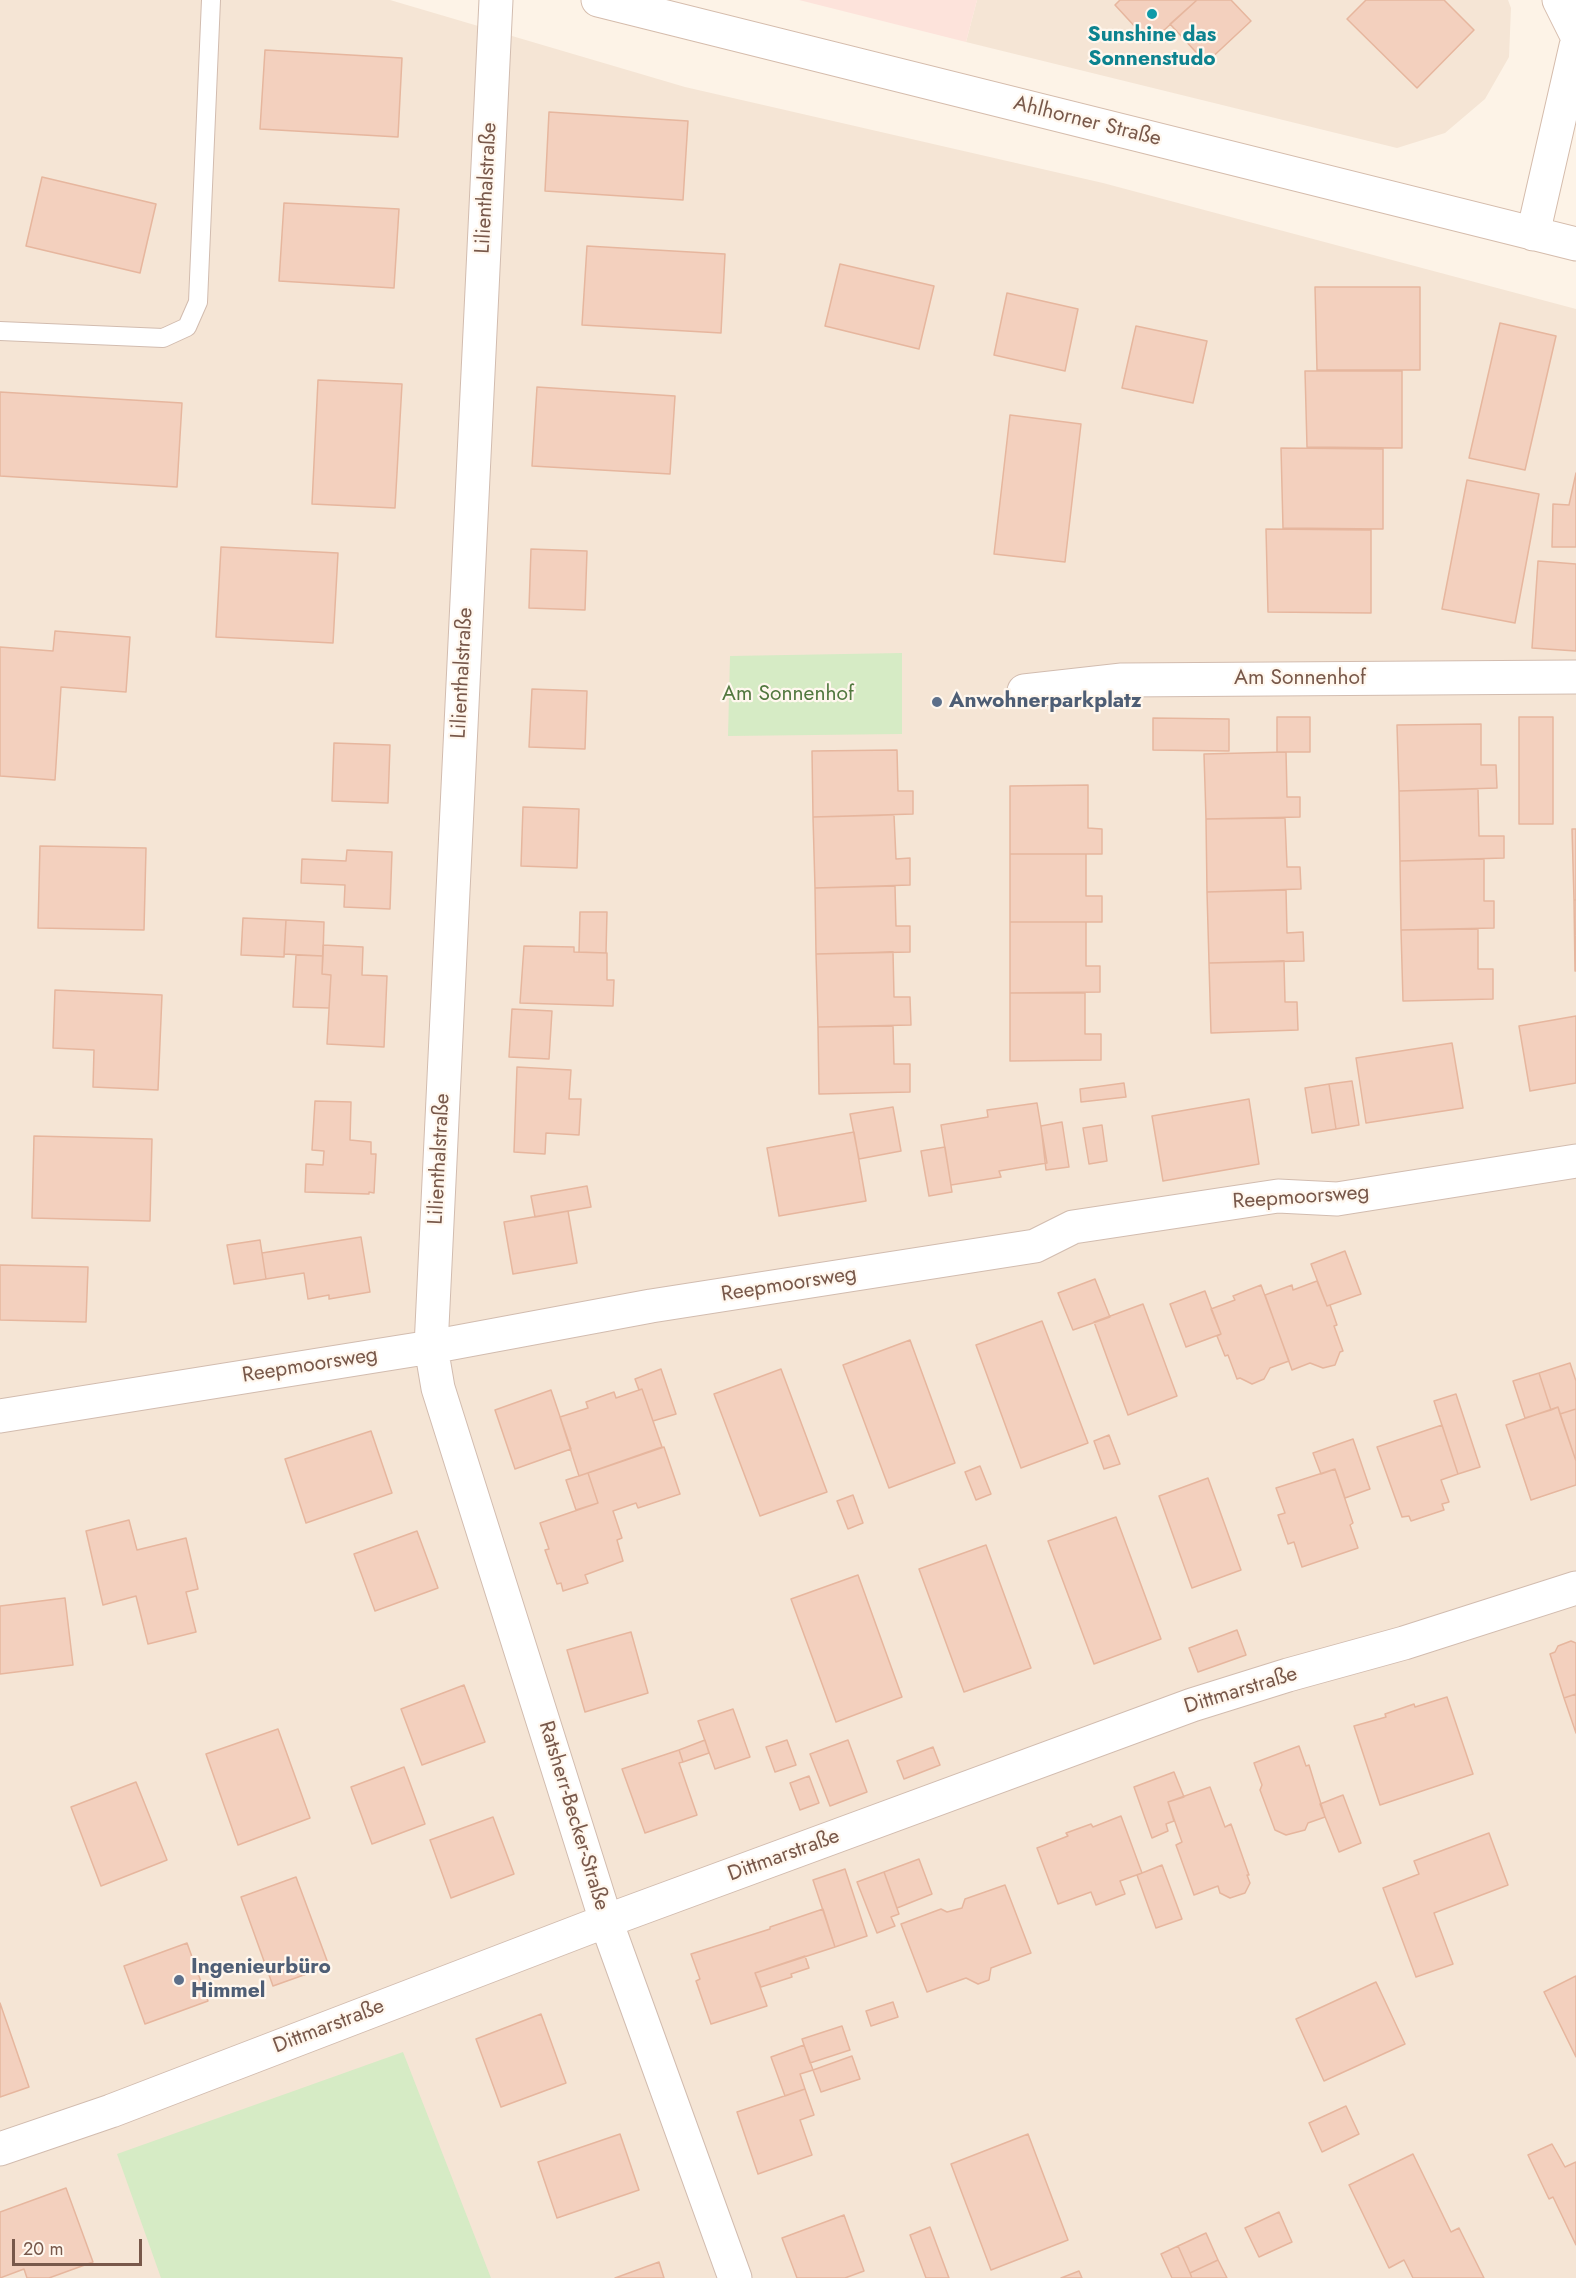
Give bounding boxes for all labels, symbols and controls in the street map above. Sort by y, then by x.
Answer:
marker: Sunshine das Sonnenstudo [1145,7,1159,21]
place label: Sunshine das Sonnenstudo [1088,23,1216,73]
street label: Ahlhorner Straße [1011,91,1163,153]
street label: Lilienthalstraße [471,122,503,254]
street label: Lilienthalstraße [447,607,479,739]
street label: Am Sonnenhof [1234,666,1366,692]
park label: Am Sonnenhof [722,682,854,708]
place label: Anwohnerparkplatz [949,689,1142,715]
marker: Anwohnerparkplatz [930,695,944,709]
street label: Lilienthalstraße [424,1093,456,1225]
street label: Reepmoorsweg [1232,1181,1370,1215]
street label: Reepmoorsweg [719,1262,859,1308]
street label: Reepmoorsweg [240,1343,380,1389]
street label: Dittmarstraße [1181,1662,1301,1720]
street label: Ratsherr-Becker-Straße [532,1718,614,1914]
street label: Dittmarstraße [725,1824,843,1888]
place label: Ingenieurbüro Himmel [191,1955,331,2005]
marker: Ingenieurbüro Himmel [172,1973,186,1987]
street label: Dittmarstraße [270,1994,388,2060]
scale bar [15,2227,146,2265]
text: 20 m [23,2236,63,2262]

